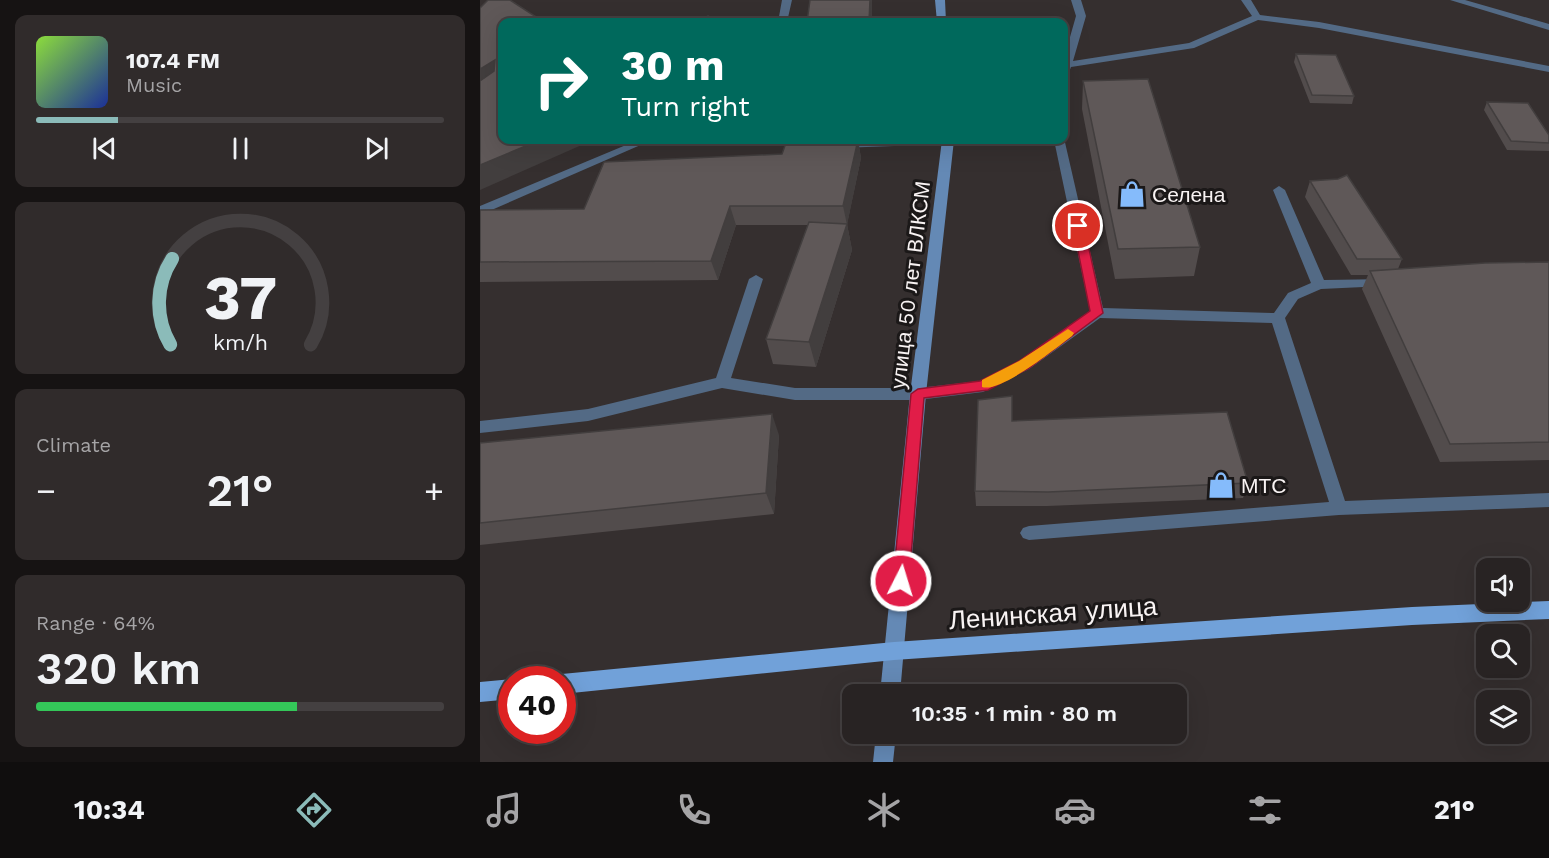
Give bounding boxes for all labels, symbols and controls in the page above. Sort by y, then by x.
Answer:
text: 30 m [621,41,725,90]
icon: right [522,42,600,120]
text: 107.4 FM [126,48,220,73]
text: Music [126,73,182,97]
text: Turn right [621,91,750,123]
icon: previous [88,132,121,165]
icon: pause [224,132,257,165]
icon: next [360,132,393,165]
shop icon: Селена [1117,179,1147,209]
street label: улица 50 лет ВЛКСМ [885,180,935,390]
place label: Селена [1152,182,1226,207]
pin [1052,200,1103,251]
icon: arrive [1061,209,1094,242]
text: 37 [203,261,277,334]
text: km/h [212,330,268,355]
text: Climate [36,433,111,457]
text: 21° [206,464,274,517]
shop icon: МТС [1206,470,1236,500]
text: − [36,471,56,510]
text: + [424,471,444,510]
place label: МТС [1241,473,1287,498]
position arrow [869,549,933,613]
map controls [1476,558,1530,744]
button: sound [1476,558,1530,612]
street label: Ленинская улица [948,591,1159,635]
text: Range · 64% [36,611,155,635]
button: search [1476,624,1530,678]
text: 320 km [36,642,201,695]
speed limit sign: 40 [498,666,576,744]
button: layers [1476,690,1530,744]
text: 10:35 · 1 min · 80 m [912,701,1117,726]
icon: directions [293,789,335,831]
icon: music [483,789,525,831]
icon: phone [673,789,715,831]
icon: climate [863,789,905,831]
icon: car [1054,789,1096,831]
icon: filters [1244,789,1286,831]
text: 10:34 [74,794,145,826]
text: 21° [1434,794,1475,826]

